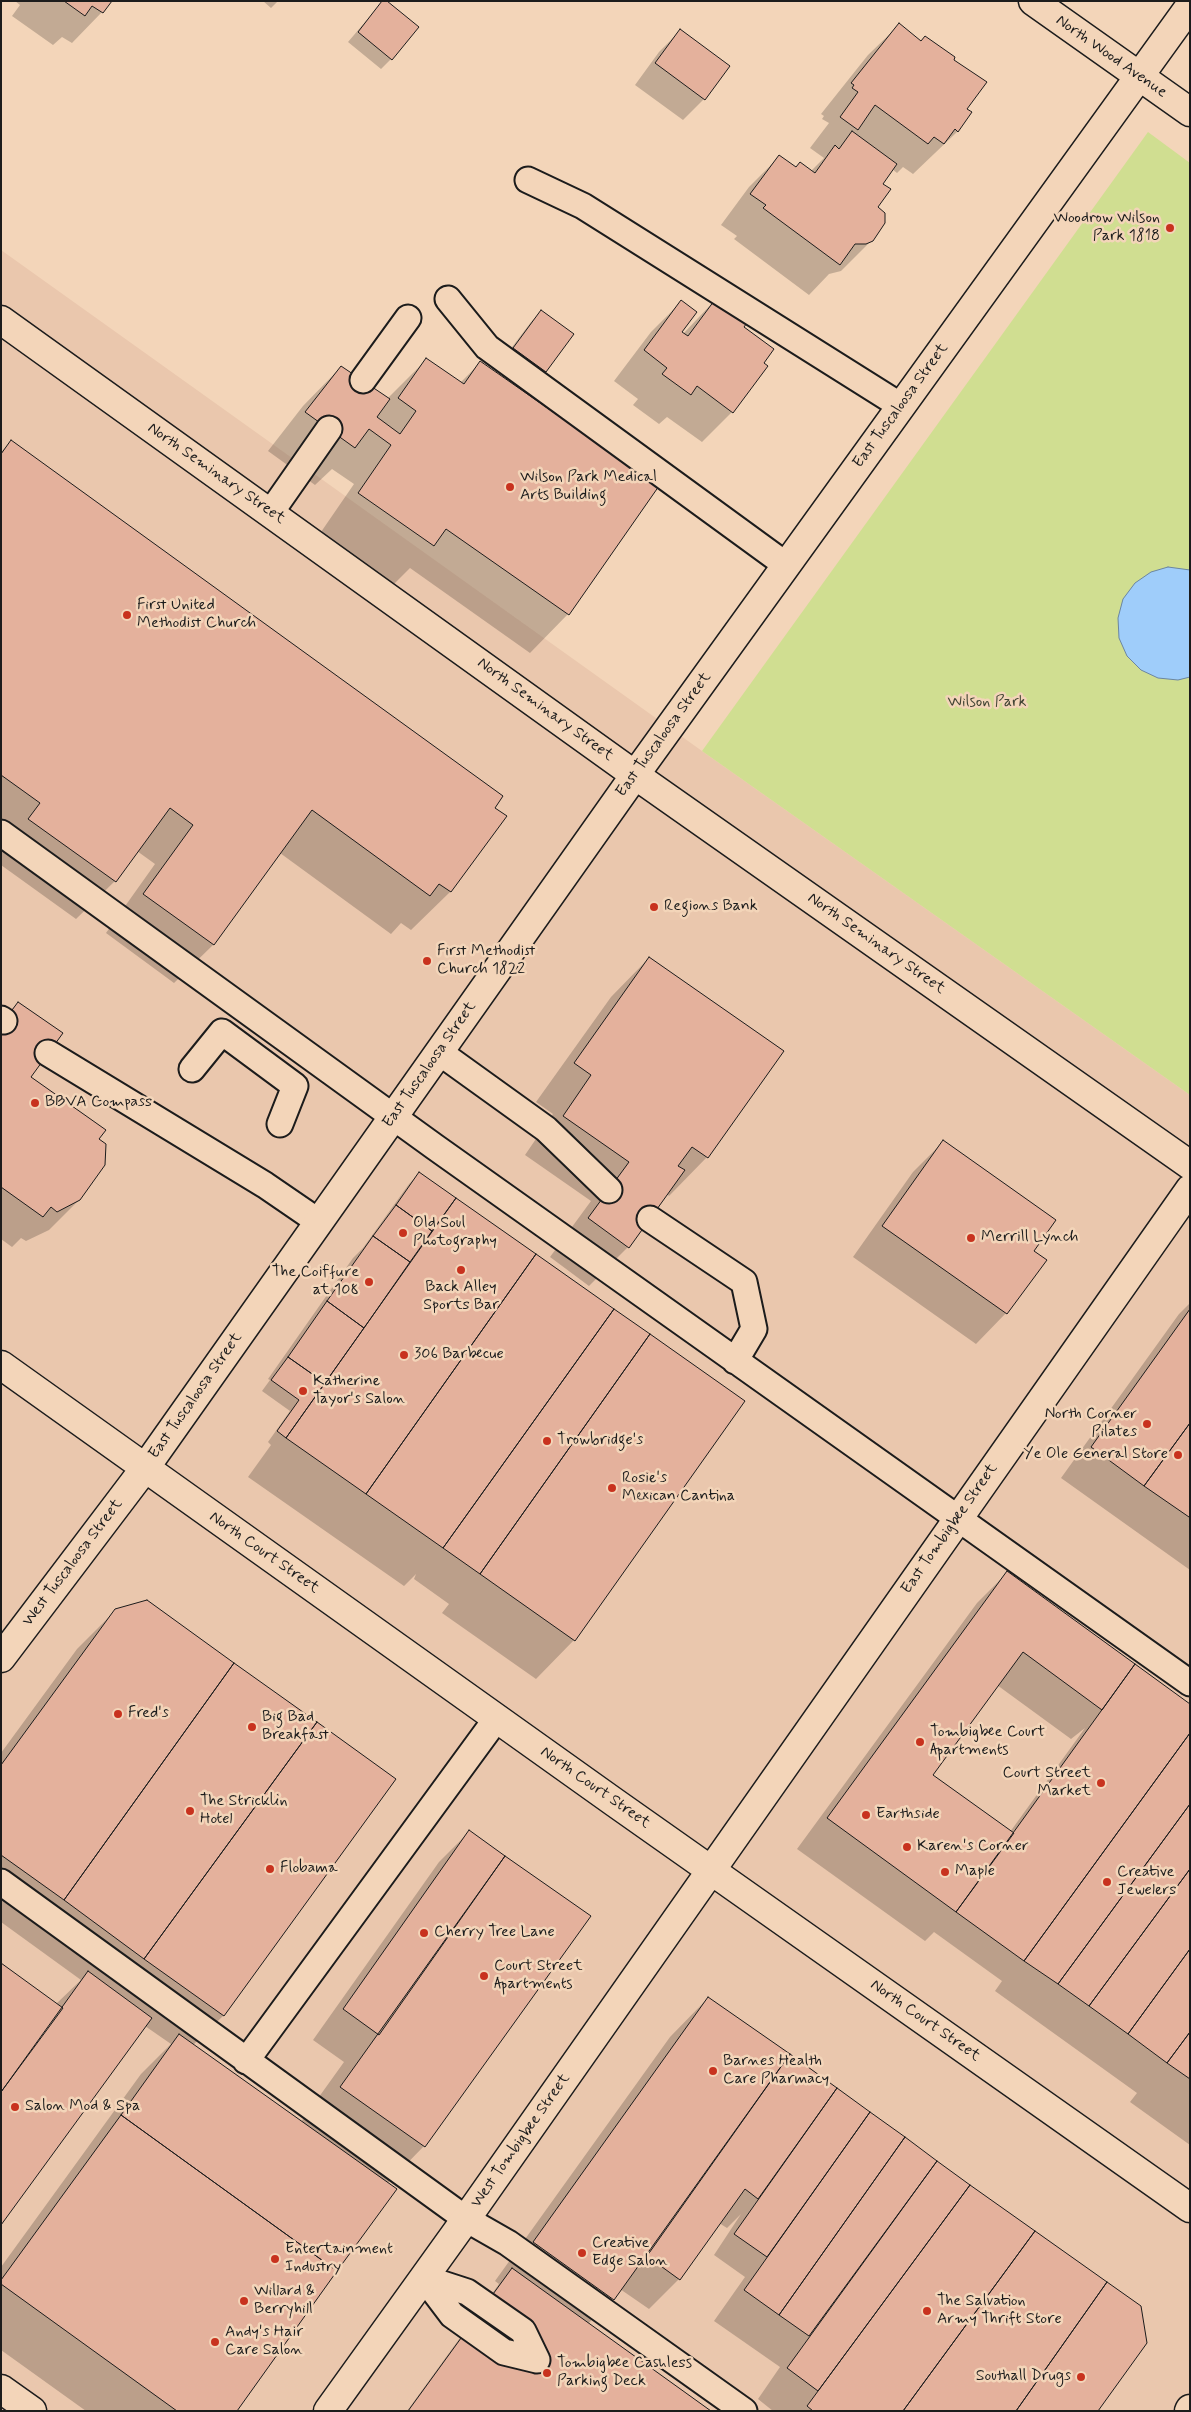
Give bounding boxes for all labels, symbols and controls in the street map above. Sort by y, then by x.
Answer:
street label: North Wood Avenue [1052,11,1170,103]
place label: Woodrow Wilson Park 1818 [1053,209,1160,247]
marker: Woodrow Wilson Park 1818 [1164,222,1176,234]
street label: East Tuscaloosa Street [849,340,953,472]
street label: North Seminary Street [143,419,289,529]
place label: Wilson Park Medical Arts Building [520,468,657,506]
marker: Wilson Park Medical Arts Building [504,481,516,493]
place label: First United Methodist Church [137,596,256,634]
marker: First United Methodist Church [121,609,133,621]
street label: North Seminary Street [473,654,617,766]
street label: East Tuscaloosa Street [612,669,716,801]
park label: Wilson Park [947,693,1027,713]
street label: North Seminary Street [803,889,949,999]
place label: Regions Bank [664,897,758,917]
marker: Regions Bank [648,901,660,913]
place label: First Methodist Church 1822 [437,942,535,980]
marker: First Methodist Church 1822 [421,955,433,967]
street label: East Tuscaloosa Street [379,998,481,1132]
place label: BBVA Compass [45,1093,152,1113]
marker: BBVA Compass [29,1097,41,1109]
place label: Old Soul Photography [413,1214,497,1252]
marker: Old Soul Photography [397,1227,409,1239]
place label: Merrill Lynch [981,1228,1079,1248]
marker: Merrill Lynch [965,1232,977,1244]
place label: The Coiffure at 108 [272,1263,359,1301]
marker: Back Alley Sports Bar [455,1264,467,1276]
marker: The Coiffure at 108 [363,1276,375,1288]
place label: Back Alley Sports Bar [423,1278,499,1316]
street label: East Tuscaloosa Street [145,1329,247,1463]
place label: 306 Barbecue [414,1345,504,1365]
marker: 306 Barbecue [398,1349,410,1361]
place label: Katherine Tayor's Salon [313,1372,405,1410]
marker: Katherine Tayor's Salon [297,1385,309,1397]
place label: North Corner Pilates [1045,1405,1137,1443]
marker: North Corner Pilates [1141,1418,1153,1430]
place label: Trowbridge's [557,1431,643,1451]
marker: Trowbridge's [541,1435,553,1447]
place label: Ye Ole General Store [1023,1445,1168,1465]
marker: Ye Ole General Store [1172,1449,1184,1461]
street label: East Tombigbee Street [898,1460,1002,1598]
place label: Rosie's Mexican Cantina [622,1469,735,1507]
marker: Rosie's Mexican Cantina [606,1482,618,1494]
street label: West Tuscaloosa Street [19,1496,127,1630]
street label: North Court Street [205,1508,323,1598]
place label: Fred's [128,1704,169,1724]
marker: Fred's [112,1708,124,1720]
place label: Big Bad Breakfast [262,1708,329,1746]
marker: Big Bad Breakfast [246,1721,258,1733]
place label: Tombigbee Court Apartments [930,1723,1045,1761]
marker: Tombigbee Court Apartments [914,1736,926,1748]
street label: North Court Street [536,1743,654,1833]
place label: Court Street Market [1002,1764,1091,1802]
marker: Court Street Market [1095,1777,1107,1789]
place label: The Stricklin Hotel [200,1792,287,1830]
marker: The Stricklin Hotel [184,1805,196,1817]
place label: Earthside [876,1805,940,1825]
marker: Earthside [860,1809,872,1821]
place label: Karen's Corner [917,1837,1029,1857]
marker: Karen's Corner [901,1841,913,1853]
place label: Flobama [280,1859,338,1879]
place label: Maple [955,1862,995,1882]
marker: Flobama [264,1863,276,1875]
place label: Creative Jewelers [1117,1863,1176,1901]
marker: Maple [939,1866,951,1878]
marker: Creative Jewelers [1101,1876,1113,1888]
place label: Cherry Tree Lane [434,1923,555,1943]
marker: Cherry Tree Lane [418,1927,430,1939]
place label: Court Street Apartments [494,1957,583,1995]
marker: Court Street Apartments [478,1970,490,1982]
street label: North Court Street [866,1976,984,2066]
place label: Barnes Health Care Pharmacy [723,2052,829,2090]
marker: Barnes Health Care Pharmacy [707,2065,719,2077]
street label: West Tombigbee Street [467,2070,575,2212]
place label: Salon Mod & Spa [25,2097,140,2117]
marker: Salon Mod & Spa [9,2101,21,2113]
place label: Creative Edge Salon [592,2234,668,2272]
place label: Entertainment Industry [285,2240,393,2278]
marker: Creative Edge Salon [576,2247,588,2259]
marker: Entertainment Industry [269,2253,281,2265]
place label: Willard & Berryhill [254,2282,315,2320]
place label: The Salvation Army Thrift Store [937,2292,1062,2330]
marker: Willard & Berryhill [238,2295,250,2307]
marker: The Salvation Army Thrift Store [921,2305,933,2317]
place label: Andy's Hair Care Salon [225,2323,303,2361]
marker: Andy's Hair Care Salon [209,2336,221,2348]
place label: Tombigbee Cashless Parking Deck [557,2354,692,2392]
marker: Tombigbee Cashless Parking Deck [541,2367,553,2379]
place label: Southall Drugs [976,2367,1071,2387]
marker: Southall Drugs [1075,2371,1087,2383]

